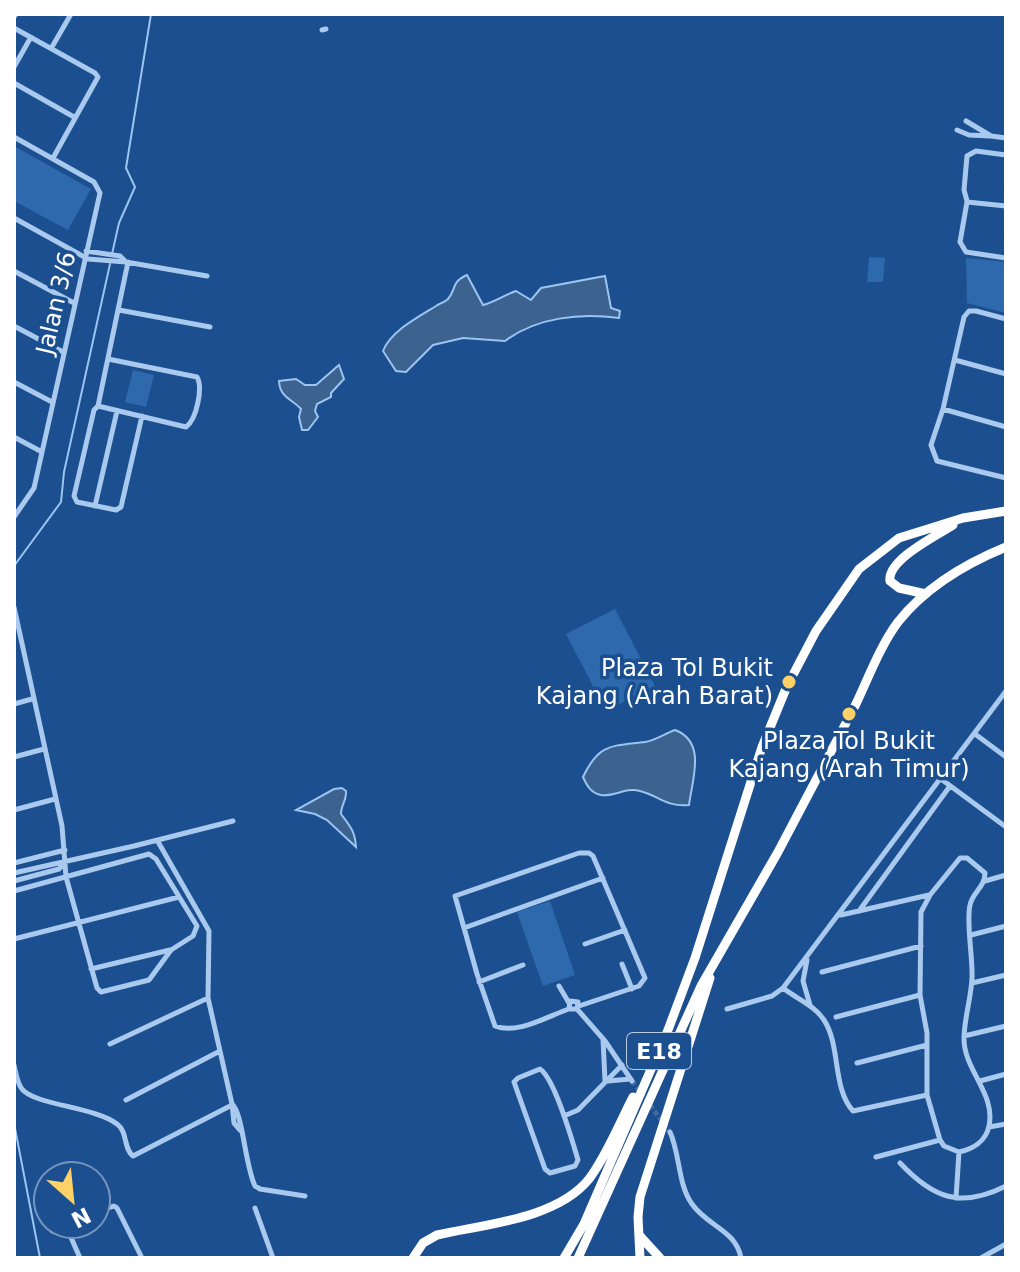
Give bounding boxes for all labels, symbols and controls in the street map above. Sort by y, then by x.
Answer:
street label: Jalan 3/6 [30,249,81,359]
place label: Plaza Tol Bukit Kajang (Arah Barat) [536,654,773,710]
marker: Plaza Tol Bukit Kajang (Arah Barat) [780,673,798,691]
marker: Plaza Tol Bukit Kajang (Arah Timur) [840,705,858,723]
place label: Plaza Tol Bukit Kajang (Arah Timur) [728,727,970,783]
road number: E18 [627,1033,691,1069]
north arrow [32,1160,112,1240]
text: N [67,1202,95,1233]

